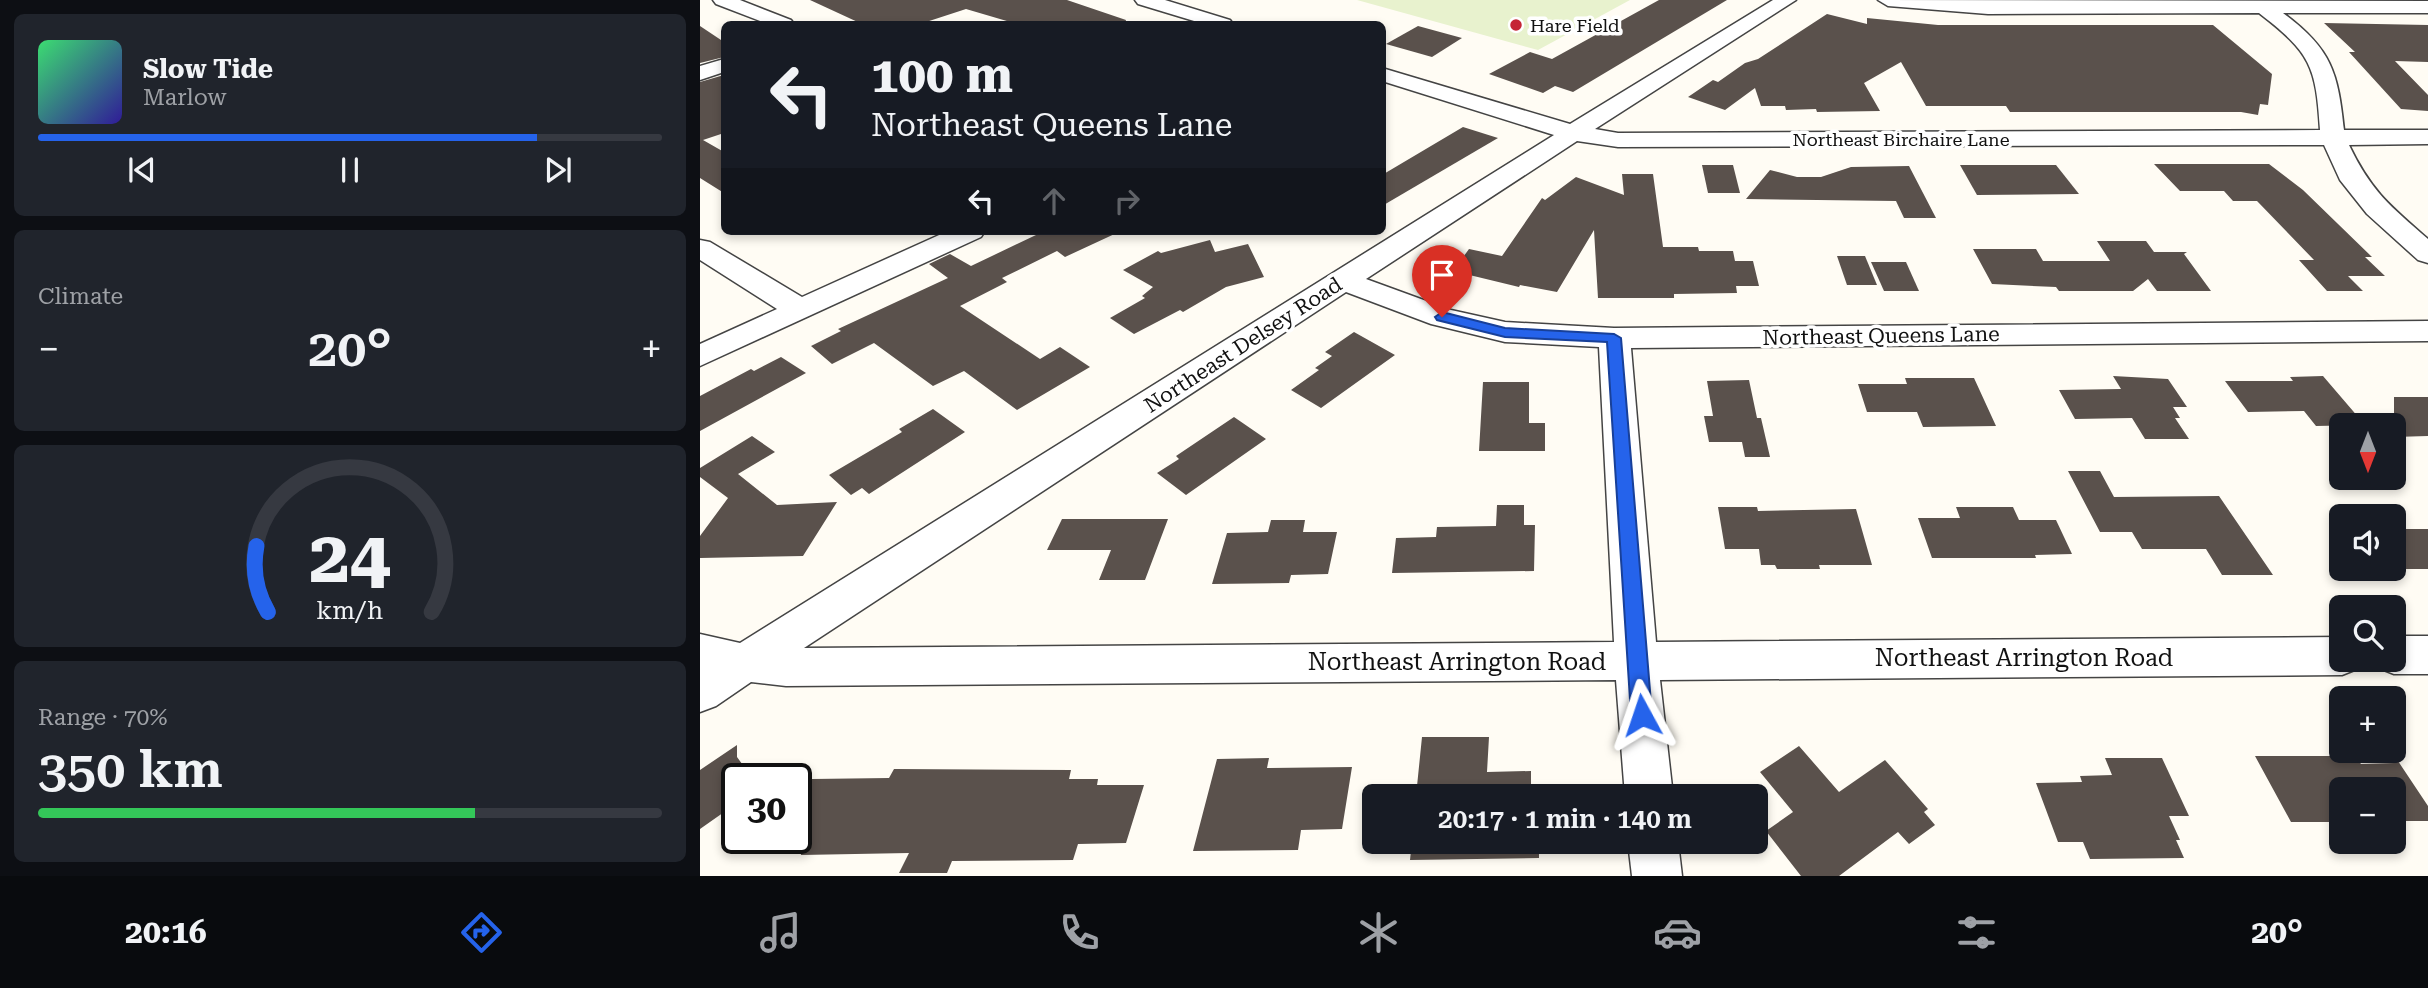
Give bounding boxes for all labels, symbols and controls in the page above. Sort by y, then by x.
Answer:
place label: Hare Field [1530,15,1620,36]
marker: Hare Field [1508,17,1524,33]
text: 100 m [871,47,1013,104]
icon: left [756,49,847,140]
text: Slow Tide [143,54,273,84]
text: Marlow [143,84,226,111]
text: Northeast Queens Lane [871,106,1232,144]
street label: Northeast Birchaire Lane [1792,129,2010,150]
icon: previous [123,151,161,189]
icon: pause [331,151,369,189]
icon: next [539,151,577,189]
icon: left [962,182,1000,220]
icon: ahead [1035,182,1073,220]
icon: right [1108,182,1146,220]
pin [1412,245,1472,317]
icon: arrive [1423,256,1461,294]
street label: Northeast Delsey Road [1140,272,1347,418]
text: Climate [38,283,123,310]
text: 20° [308,318,392,379]
street label: Northeast Queens Lane [1762,322,2000,350]
text: − [38,327,59,371]
text: + [641,327,662,371]
north arrow [2329,413,2406,490]
map controls [2329,413,2406,854]
button: sound [2329,504,2406,581]
text: 24 [309,515,391,600]
button: search [2329,595,2406,672]
text: km/h [317,596,383,625]
street label: Northeast Arrington Road [1875,644,2173,672]
street label: Northeast Arrington Road [1308,648,1606,676]
position arrow [1605,678,1679,752]
button: + [2329,686,2406,763]
text: Range · 70% [38,704,167,731]
text: 350 km [38,739,223,800]
speed limit sign: 30 [721,763,812,854]
button: − [2329,777,2406,854]
text: 20:17 · 1 min · 140 m [1438,804,1692,834]
icon: directions [457,908,506,957]
icon: music [756,908,805,957]
icon: phone [1055,908,1104,957]
icon: climate [1354,908,1403,957]
icon: car [1653,908,1702,957]
icon: filters [1952,908,2001,957]
text: 20:16 [125,913,207,951]
text: 20° [2251,913,2303,951]

